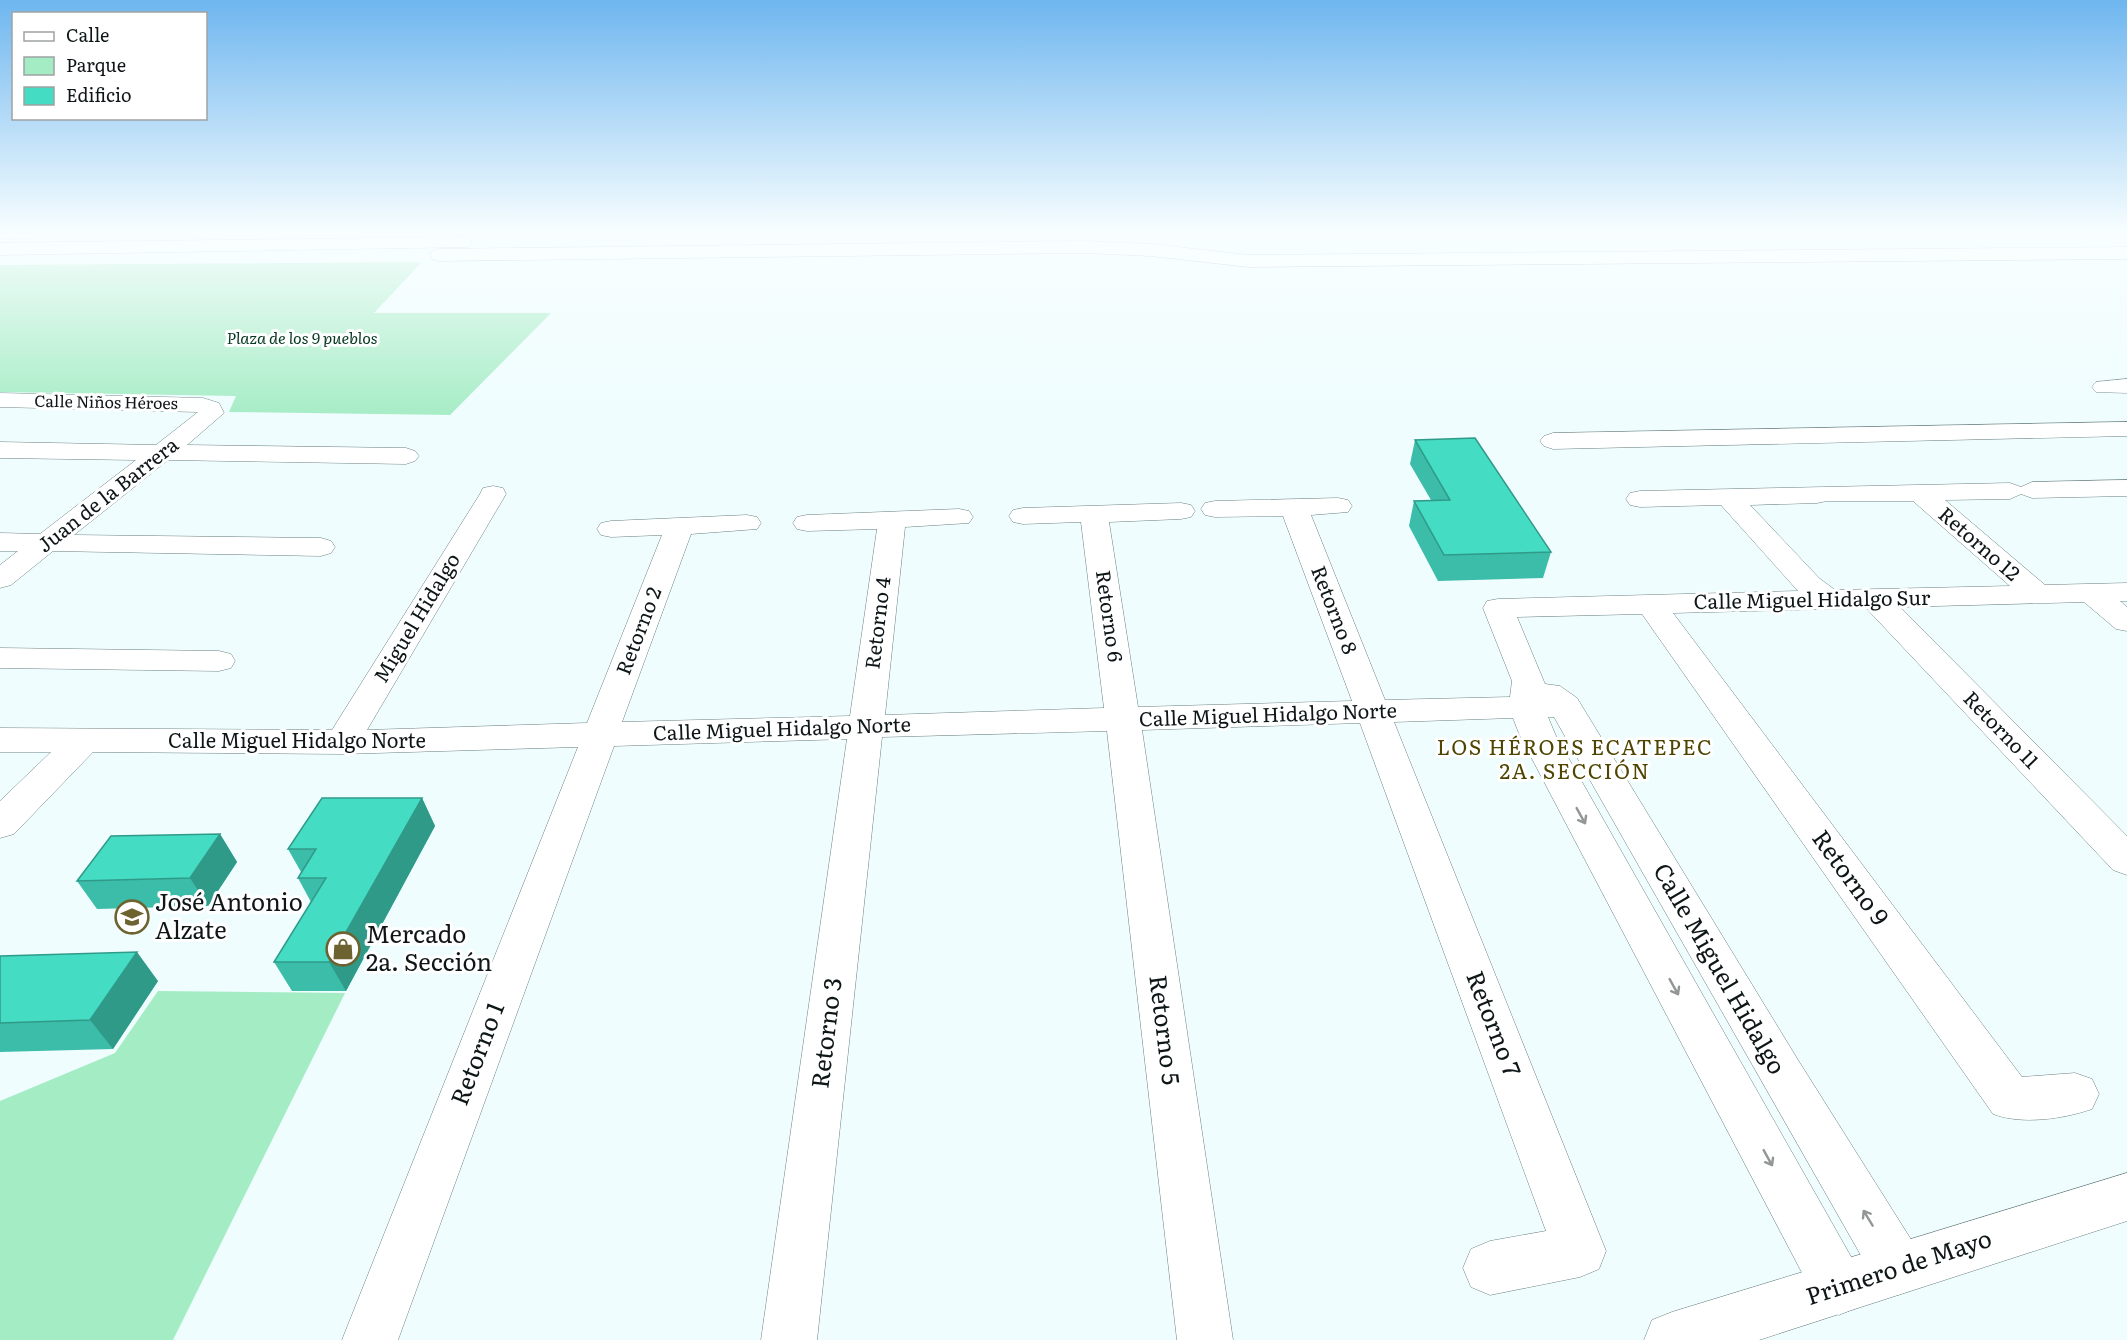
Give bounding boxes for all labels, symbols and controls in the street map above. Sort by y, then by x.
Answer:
legend [12,12,207,120]
text: Calle [66,21,109,48]
text: Parque [66,51,126,78]
text: Edificio [66,81,132,108]
park label: Plaza de los 9 pueblos [227,325,378,349]
street label: Calle Niños Héroes [34,388,178,414]
street label: Juan de la Barrera [30,429,184,558]
street label: Retorno 12 [1933,498,2028,587]
street label: Miguel Hidalgo [365,546,466,688]
street label: Retorno 8 [1305,561,1367,658]
street label: Retorno 6 [1090,568,1132,664]
street label: Retorno 4 [855,575,897,671]
street label: Calle Miguel Hidalgo Sur [1693,581,1931,615]
street label: Retorno 2 [607,582,668,679]
street label: Retorno 11 [1958,683,2047,774]
street label: Calle Miguel Hidalgo Norte [1139,694,1397,732]
street label: Calle Miguel Hidalgo Norte [653,708,911,746]
street label: Calle Miguel Hidalgo Norte [168,724,426,754]
district label: LOS HÉROES ECATEPEC 2A. SECCIÓN [1437,730,1713,785]
one-way arrow [1576,806,1587,824]
street label: Retorno 9 [1805,821,1899,932]
street label: Calle Miguel Hidalgo [1646,856,1796,1080]
place label: José Antonio Alzate [155,883,303,946]
school or university icon: José Antonio Alzate [114,899,150,935]
place label: Mercado 2a. Sección [366,915,492,978]
shop icon: Mercado 2a. Sección [325,931,361,967]
street label: Retorno 7 [1459,965,1531,1081]
street label: Retorno 5 [1142,973,1191,1087]
street label: Retorno 3 [800,975,849,1090]
one-way arrow [1668,978,1680,995]
street label: Retorno 1 [440,996,511,1110]
one-way arrow [1762,1149,1774,1166]
one-way arrow [1861,1210,1873,1227]
street label: Primero de Mayo [1801,1219,1996,1312]

